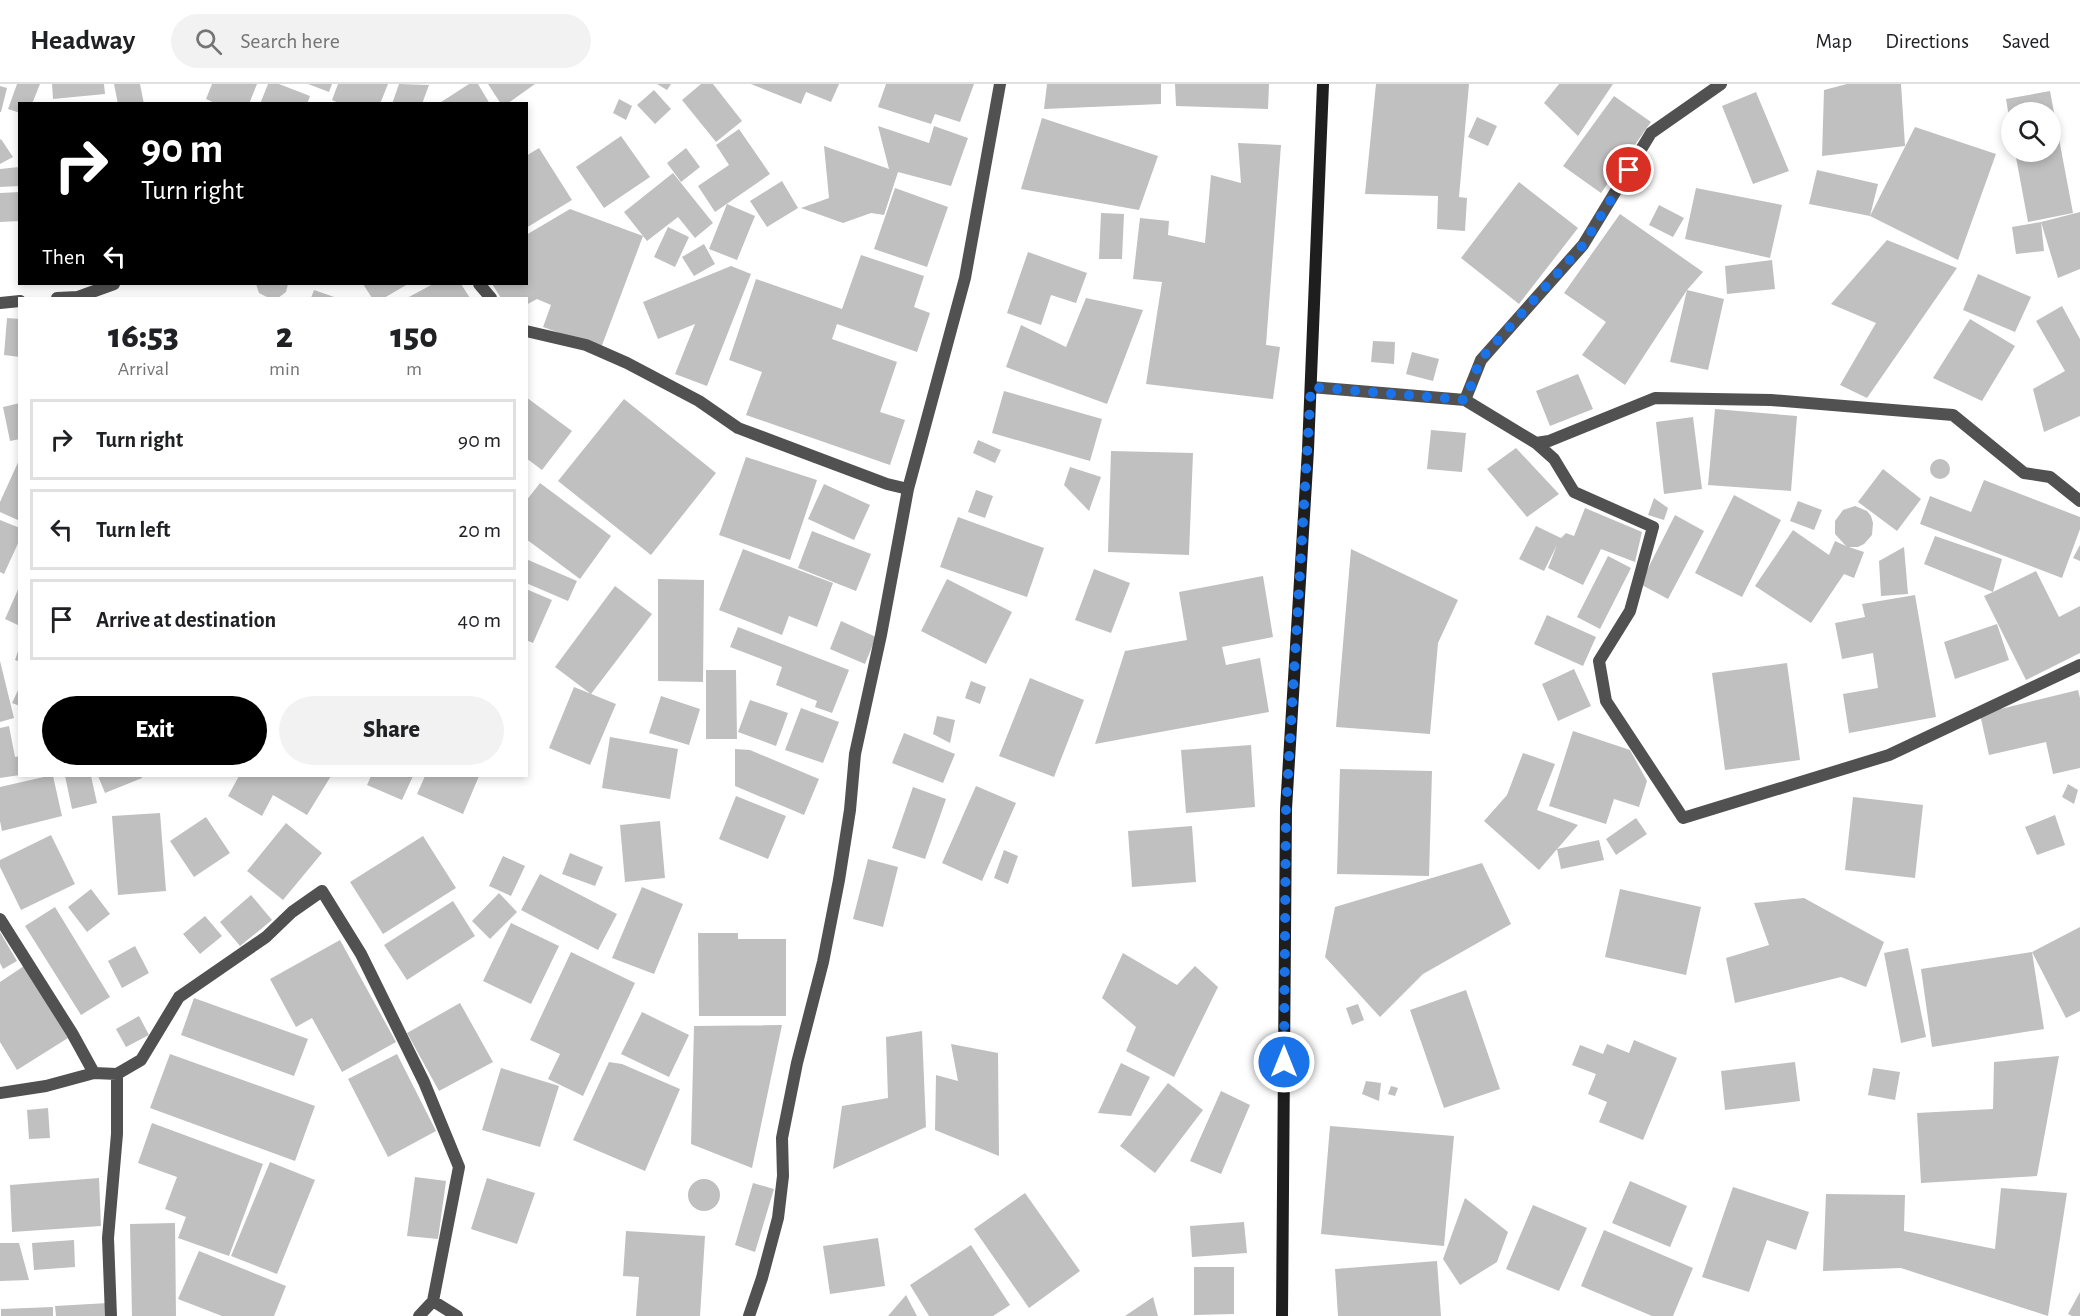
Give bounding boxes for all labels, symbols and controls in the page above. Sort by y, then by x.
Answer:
search box [171,14,591,68]
icon: search [192,25,225,58]
text: Headway [30,27,135,55]
text: Search here [240,30,340,52]
text: Map [1816,31,1852,52]
text: Directions [1885,31,1969,52]
text: Saved [2002,31,2050,52]
map controls [2001,102,2061,162]
button: search [2001,102,2061,162]
icon: right [42,126,120,204]
text: 90 m [141,128,223,170]
pin [1603,144,1654,195]
icon: arrive [1612,153,1645,186]
text: Turn right [141,177,244,204]
icon: left [98,240,131,273]
text: Then [42,246,86,268]
text: 16:53 [108,318,179,354]
text: 2 [276,318,293,354]
text: 150 [390,318,438,354]
text: Arrival [118,359,169,379]
text: min [269,359,300,379]
text: m [406,359,422,379]
icon: right [45,423,78,456]
text: Turn right [96,429,183,451]
text: 90 m [458,429,501,451]
icon: left [45,513,78,546]
text: Turn left [96,519,170,541]
text: 20 m [458,519,501,541]
icon: arrive [45,603,78,636]
text: Arrive at destination [96,609,276,631]
text: 40 m [458,609,501,631]
button: Exit [42,696,267,765]
button: Share [279,696,504,765]
position arrow [1252,1030,1316,1094]

